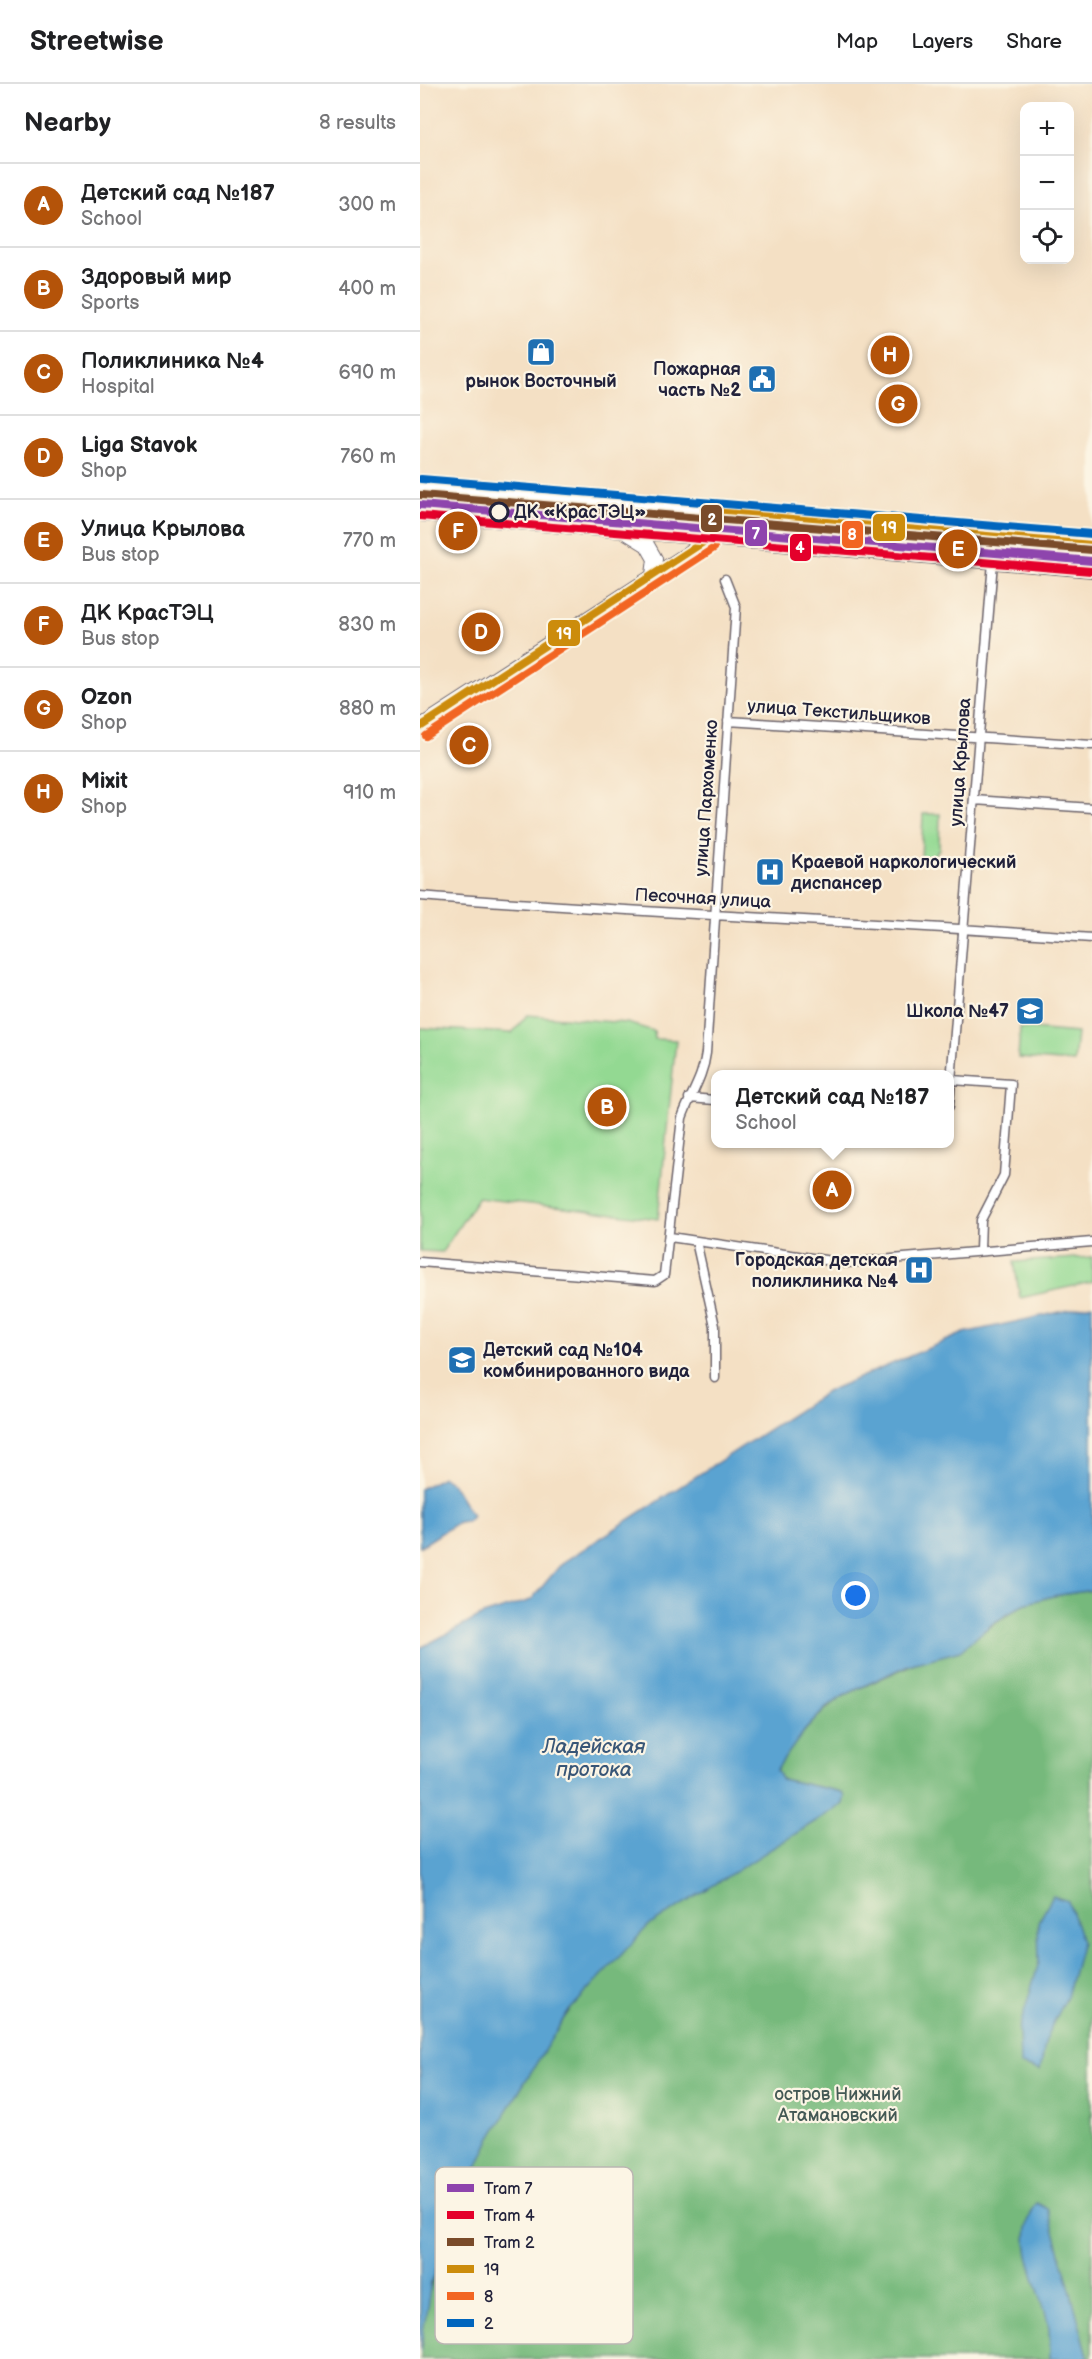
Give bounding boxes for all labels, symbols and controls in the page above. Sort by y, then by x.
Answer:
text: Streetwise [30,25,163,58]
text: Map [836,29,878,54]
text: Layers [911,29,973,54]
text: Share [1006,29,1062,54]
map controls [1020,102,1074,264]
button: + [1020,102,1074,156]
text: Nearby [24,108,111,139]
text: 8 results [319,111,396,135]
button: − [1020,156,1074,210]
text: Детский сад №187 [81,180,275,207]
text: A [37,193,50,217]
text: 300 m [338,193,396,217]
text: School [81,207,142,231]
button: locate [1020,210,1074,264]
text: Здоровый мир [81,264,232,291]
text: B [36,277,51,301]
text: 400 m [338,277,396,301]
text: Sports [81,291,139,315]
pin: H [870,332,910,378]
shop icon: рынок Восточный [525,336,557,368]
text: Поликлиника №4 [81,348,264,375]
place label: Пожарная часть №2 [653,359,741,401]
text: C [36,361,51,385]
text: 690 m [339,361,396,385]
public building icon: Пожарная часть №2 [746,363,778,395]
place label: рынок Восточный [465,371,617,392]
text: Hospital [81,375,154,399]
pin: G [878,382,918,426]
text: Liga Stavok [81,432,197,459]
text: D [37,445,50,469]
text: 760 m [340,445,396,469]
text: Shop [81,459,127,483]
marker: ДК «КрасТЭЦ» [489,502,509,522]
place label: ДК «КрасТЭЦ» [514,502,646,523]
line badge: 2 [700,504,723,533]
pin: F [438,508,477,554]
text: 2 [707,511,717,530]
line badge: 19 [872,513,906,542]
text: Улица Крылова [81,516,245,543]
line badge: 7 [744,519,768,547]
text: 19 [881,519,897,538]
line badge: 8 [841,520,864,549]
text: 7 [752,525,761,544]
text: 8 [847,526,857,545]
pin: E [938,526,978,572]
text: E [37,529,50,553]
text: 770 m [343,529,396,553]
line badge: 4 [789,533,812,562]
text: 4 [795,539,805,558]
text: Bus stop [81,543,160,567]
text: ДК КрасТЭЦ [81,600,214,627]
pin: D [462,610,500,654]
text: F [37,613,50,637]
text: 830 m [338,613,396,637]
line badge: 19 [547,619,581,647]
text: 19 [556,625,572,644]
text: Bus stop [81,627,160,651]
text: Ozon [81,684,132,711]
street label: улица Текстильщиков [747,696,932,729]
text: G [36,697,51,721]
text: 880 m [339,697,396,721]
street label: улица Крылова [946,697,975,827]
text: Shop [81,711,127,735]
street label: улица Пархоменко [691,719,722,877]
pin: C [449,722,488,768]
text: Mixit [81,768,128,795]
text: H [36,781,51,805]
text: 910 m [343,781,396,805]
text: Shop [81,795,127,819]
place label: Краевой наркологический диспансер [790,852,1016,894]
hospital icon: Краевой наркологический диспансер [754,856,786,888]
street label: Песочная улица [634,884,772,913]
school or university icon: Школа №47 [1014,995,1046,1027]
place label: Школа №47 [906,1001,1009,1022]
popup [711,1070,954,1148]
pin: B [588,1084,627,1130]
text: Детский сад №187 [736,1084,929,1111]
text: School [736,1111,797,1135]
pin: A [812,1168,852,1212]
place label: Городская детская поликлиника №4 [735,1250,898,1292]
hospital icon: Городская детская поликлиника №4 [903,1254,935,1286]
place label: Детский сад №104 комбинированного вида [483,1340,690,1382]
school or university icon: Детский сад №104 комбинированного вида [446,1344,478,1376]
your location [841,1581,870,1610]
water label: Ладейская протока [541,1735,645,1782]
park label: остров Нижний Атамановский [775,2084,901,2126]
legend [435,2167,633,2344]
text: Tram 7 [484,2180,532,2199]
text: Tram 4 [484,2207,535,2226]
text: Tram 2 [484,2234,535,2253]
text: 19 [484,2261,499,2280]
text: 8 [484,2288,493,2307]
text: 2 [484,2315,494,2334]

